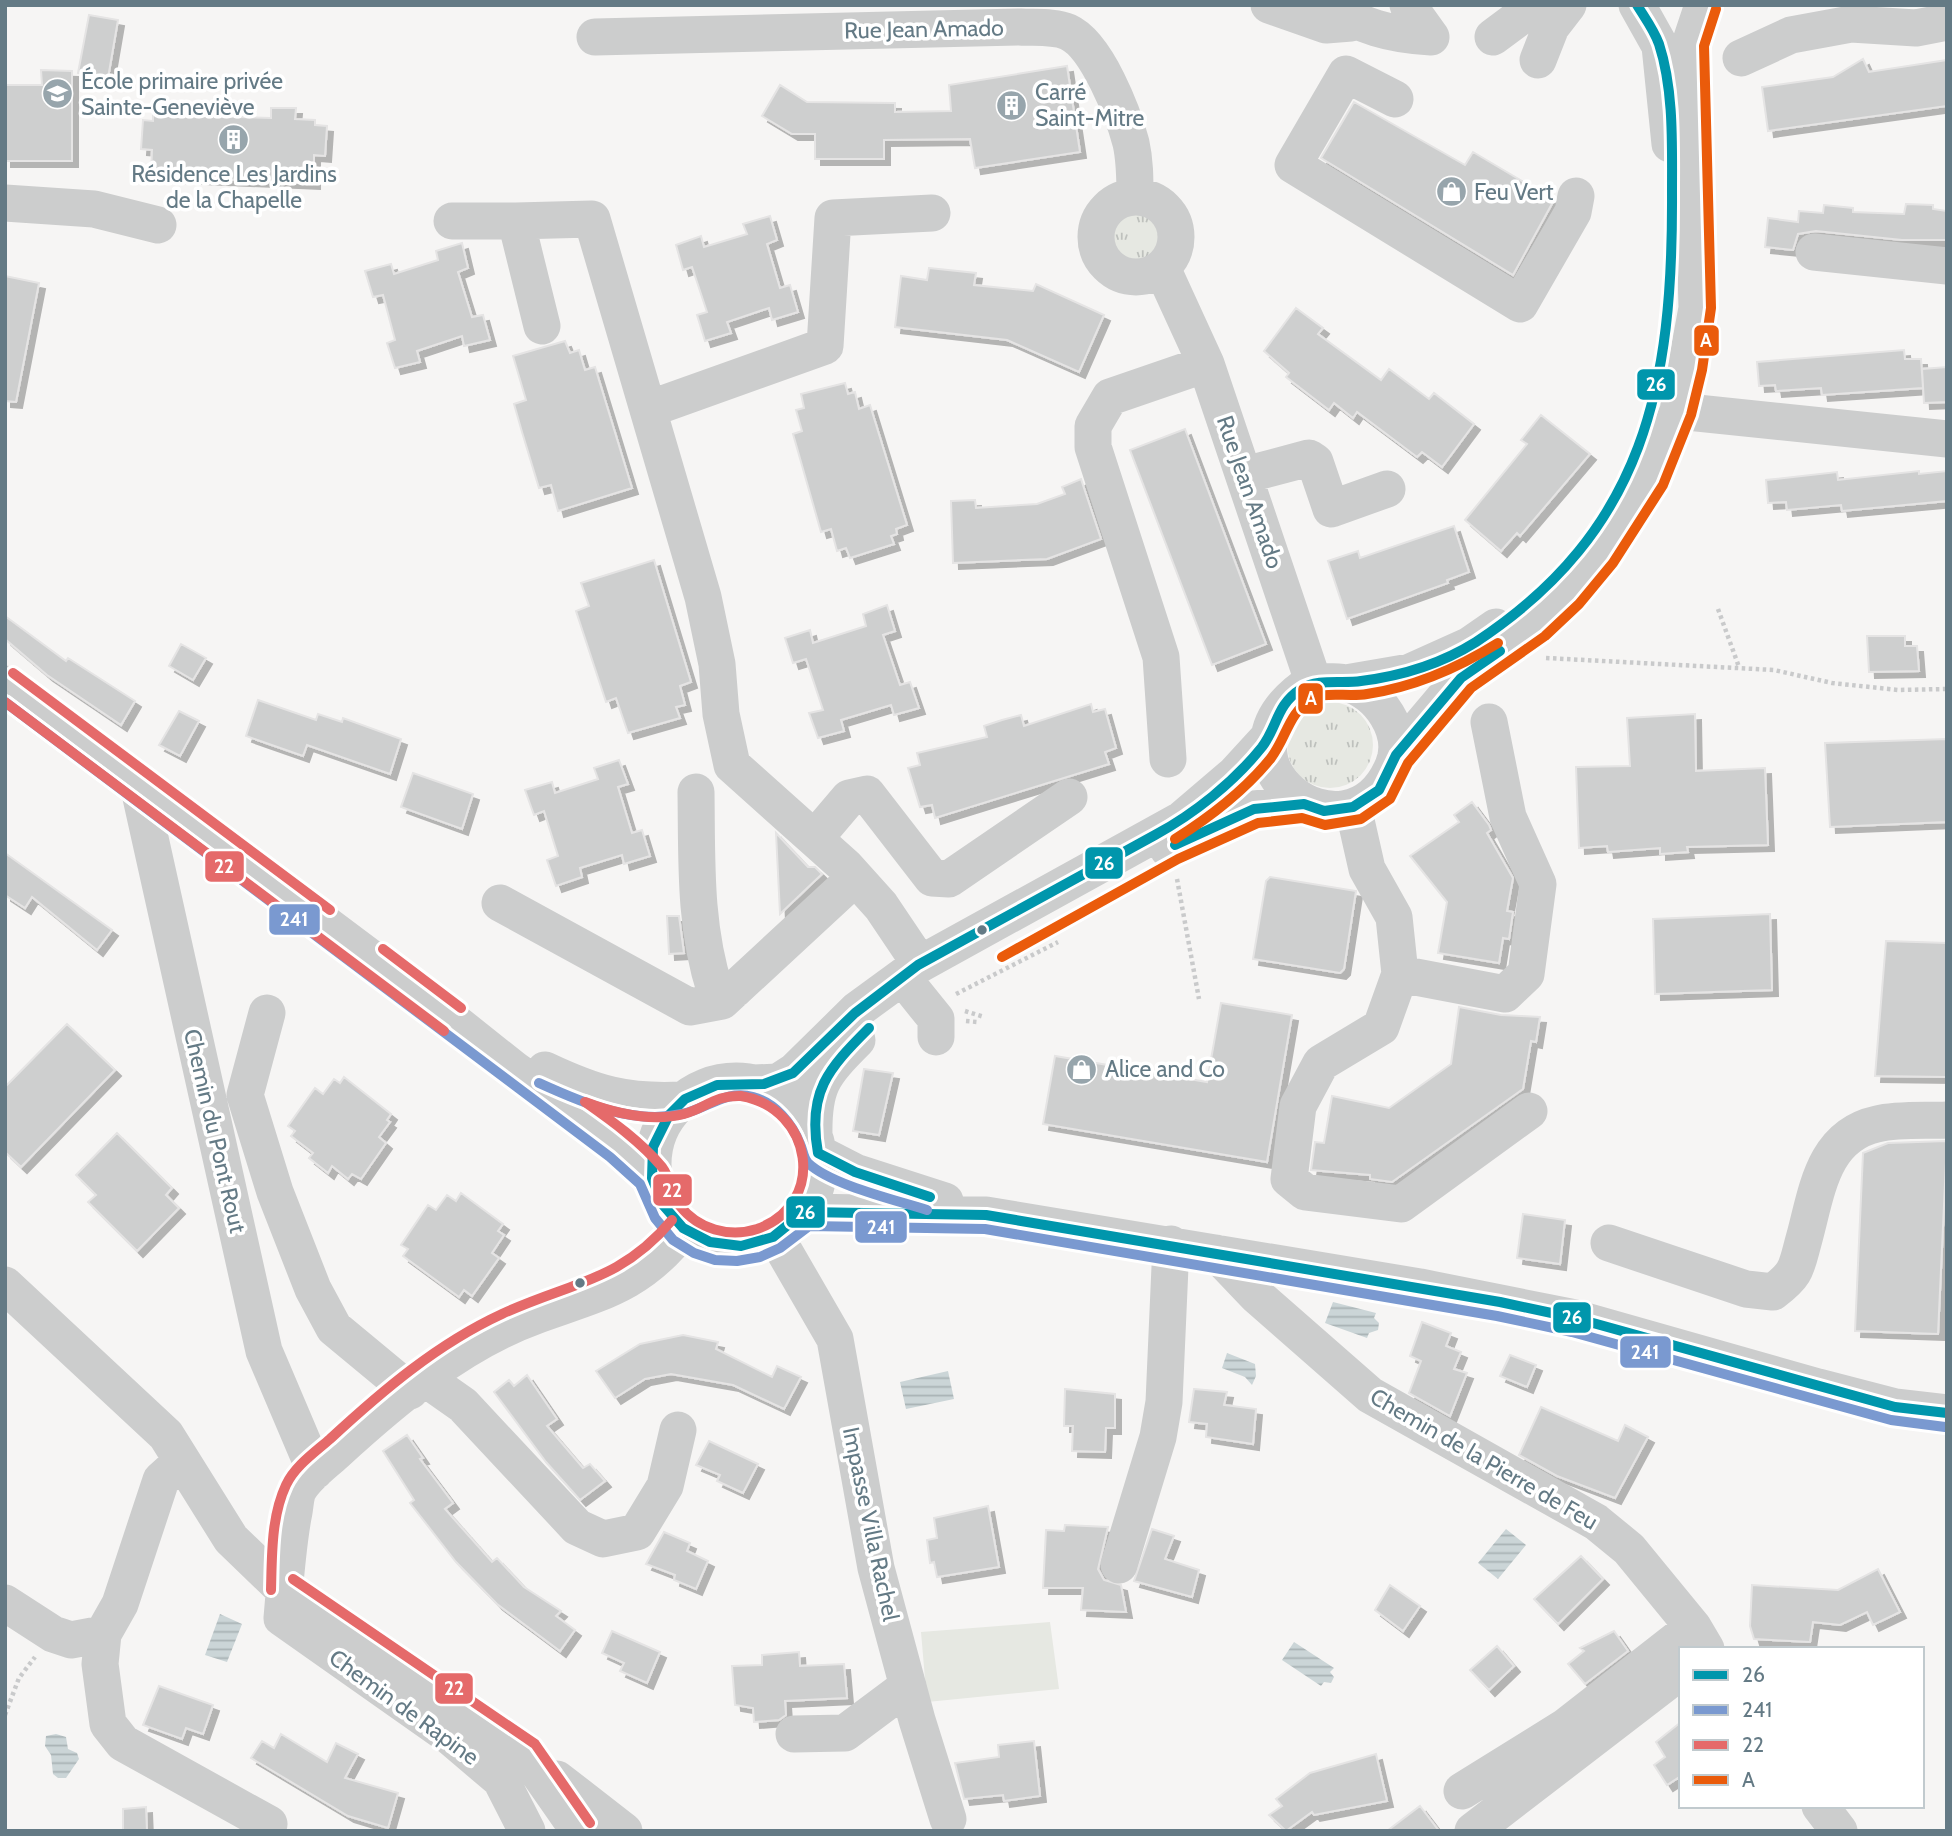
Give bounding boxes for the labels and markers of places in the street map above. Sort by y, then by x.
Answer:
place label: École primaire privée Sainte-Geneviève [81,66,283,121]
school or university icon: École primaire privée Sainte-Geneviève [41,77,75,111]
place label: Carré Saint-Mitre [1035,78,1145,132]
building icon: Carré Saint-Mitre [995,88,1029,122]
building icon: Résidence Les Jardins de la Chapelle [217,123,251,157]
place label: Résidence Les Jardins de la Chapelle [131,160,337,214]
shop icon: Feu Vert [1434,175,1468,209]
place label: Feu Vert [1474,178,1554,206]
unlabelled marker [975,923,989,937]
shop icon: Alice and Co [1065,1052,1099,1086]
place label: Alice and Co [1105,1055,1225,1083]
unlabelled marker [573,1276,587,1290]

